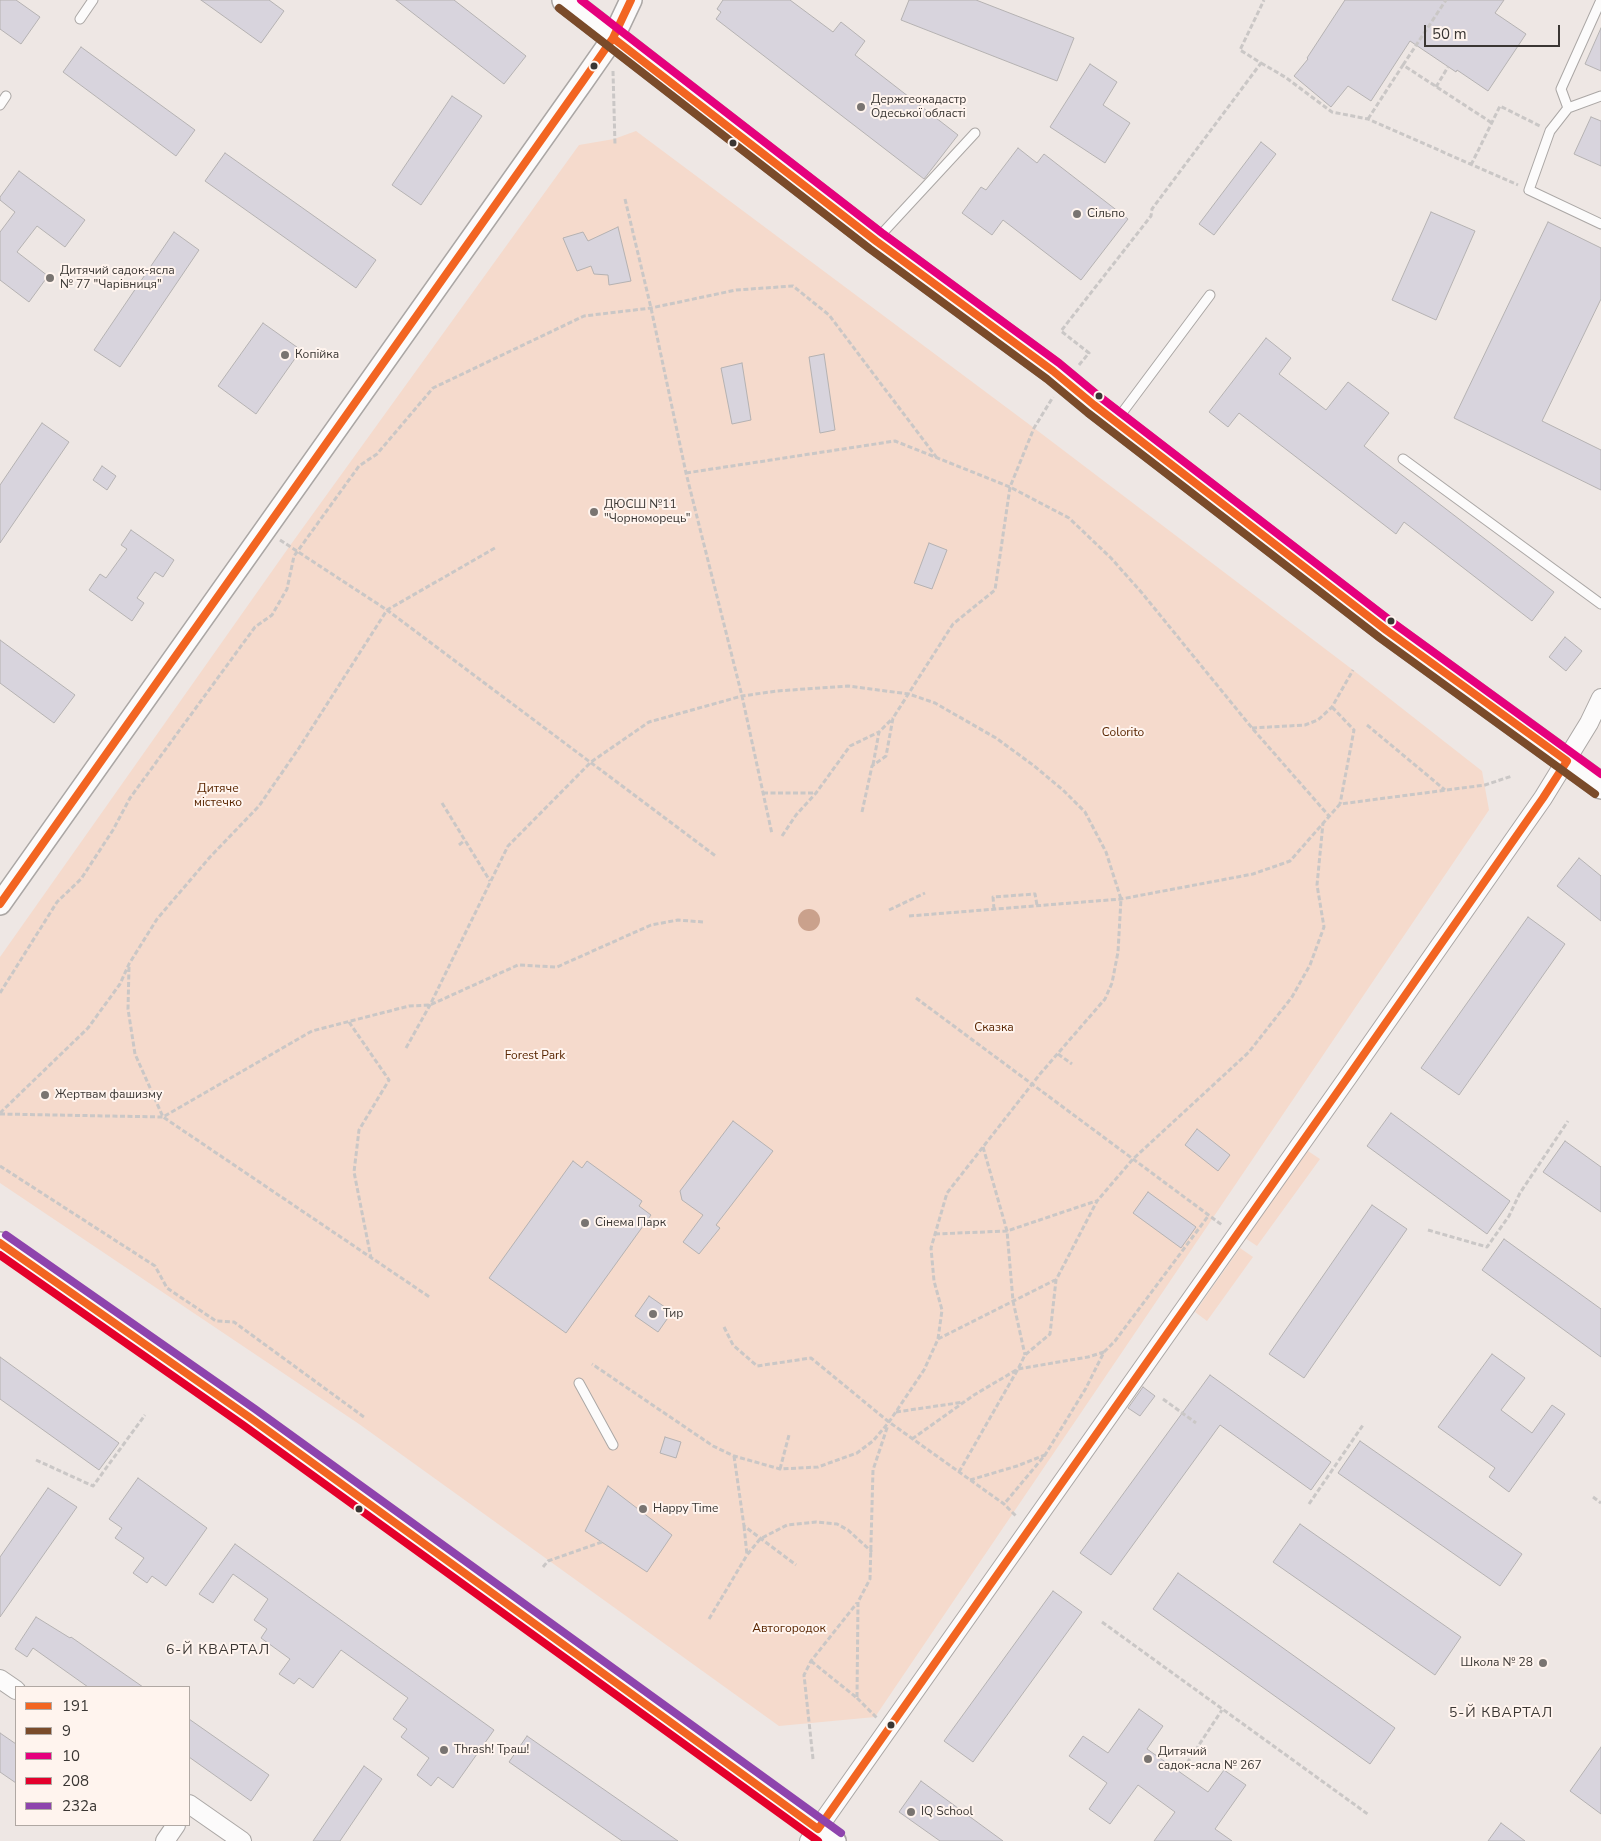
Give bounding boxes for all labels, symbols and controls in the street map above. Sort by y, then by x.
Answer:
scale bar [1426,15,1562,47]
text: 50 m [1432,24,1467,44]
unlabelled marker [589,61,599,71]
place label: Держгеокадастр Одеської області [871,93,966,121]
marker: Держгеокадастр Одеської області [855,101,867,113]
unlabelled marker [728,138,738,148]
place label: Сільпо [1087,207,1125,221]
marker: Сільпо [1071,208,1083,220]
place label: Дитячий садок-ясла № 77 "Чарівниця" [60,264,175,292]
marker: Дитячий садок-ясла № 77 "Чарівниця" [44,272,56,284]
place label: Копійка [295,348,339,362]
marker: Копійка [279,349,291,361]
unlabelled marker [1094,391,1104,401]
place label: ДЮСШ №11 "Чорноморець" [604,498,690,526]
marker: ДЮСШ №11 "Чорноморець" [588,506,600,518]
unlabelled marker [1386,616,1396,626]
park label: Colorito [1102,726,1144,740]
park label: Дитяче містечко [194,782,242,810]
park label: Сказка [974,1021,1014,1035]
park label: Forest Park [505,1049,565,1063]
place label: Жертвам фашизму [55,1088,162,1102]
marker: Жертвам фашизму [39,1089,51,1101]
place label: Сінема Парк [595,1216,666,1230]
marker: Сінема Парк [579,1217,591,1229]
place label: Тир [663,1307,683,1321]
marker: Тир [647,1308,659,1320]
place label: Happy Time [653,1502,718,1516]
marker: Happy Time [637,1503,649,1515]
unlabelled marker [354,1504,364,1514]
park label: Автогородок [752,1622,826,1636]
district label: 6-Й КВАРТАЛ [165,1643,271,1659]
place label: Школа № 28 [1461,1656,1533,1670]
marker: Школа № 28 [1537,1657,1549,1669]
legend [15,1686,190,1826]
text: 191 [62,1696,89,1716]
district label: 5-Й КВАРТАЛ [1448,1706,1554,1722]
unlabelled marker [886,1720,896,1730]
text: 9 [62,1721,71,1741]
place label: Thrash! Траш! [454,1743,529,1757]
marker: Thrash! Траш! [438,1744,450,1756]
place label: Дитячий садок-ясла № 267 [1158,1745,1262,1773]
text: 10 [62,1746,80,1766]
marker: Дитячий садок-ясла № 267 [1142,1753,1154,1765]
text: 208 [62,1771,89,1791]
text: 232а [62,1796,97,1816]
place label: IQ School [921,1805,973,1819]
marker: IQ School [905,1806,917,1818]

